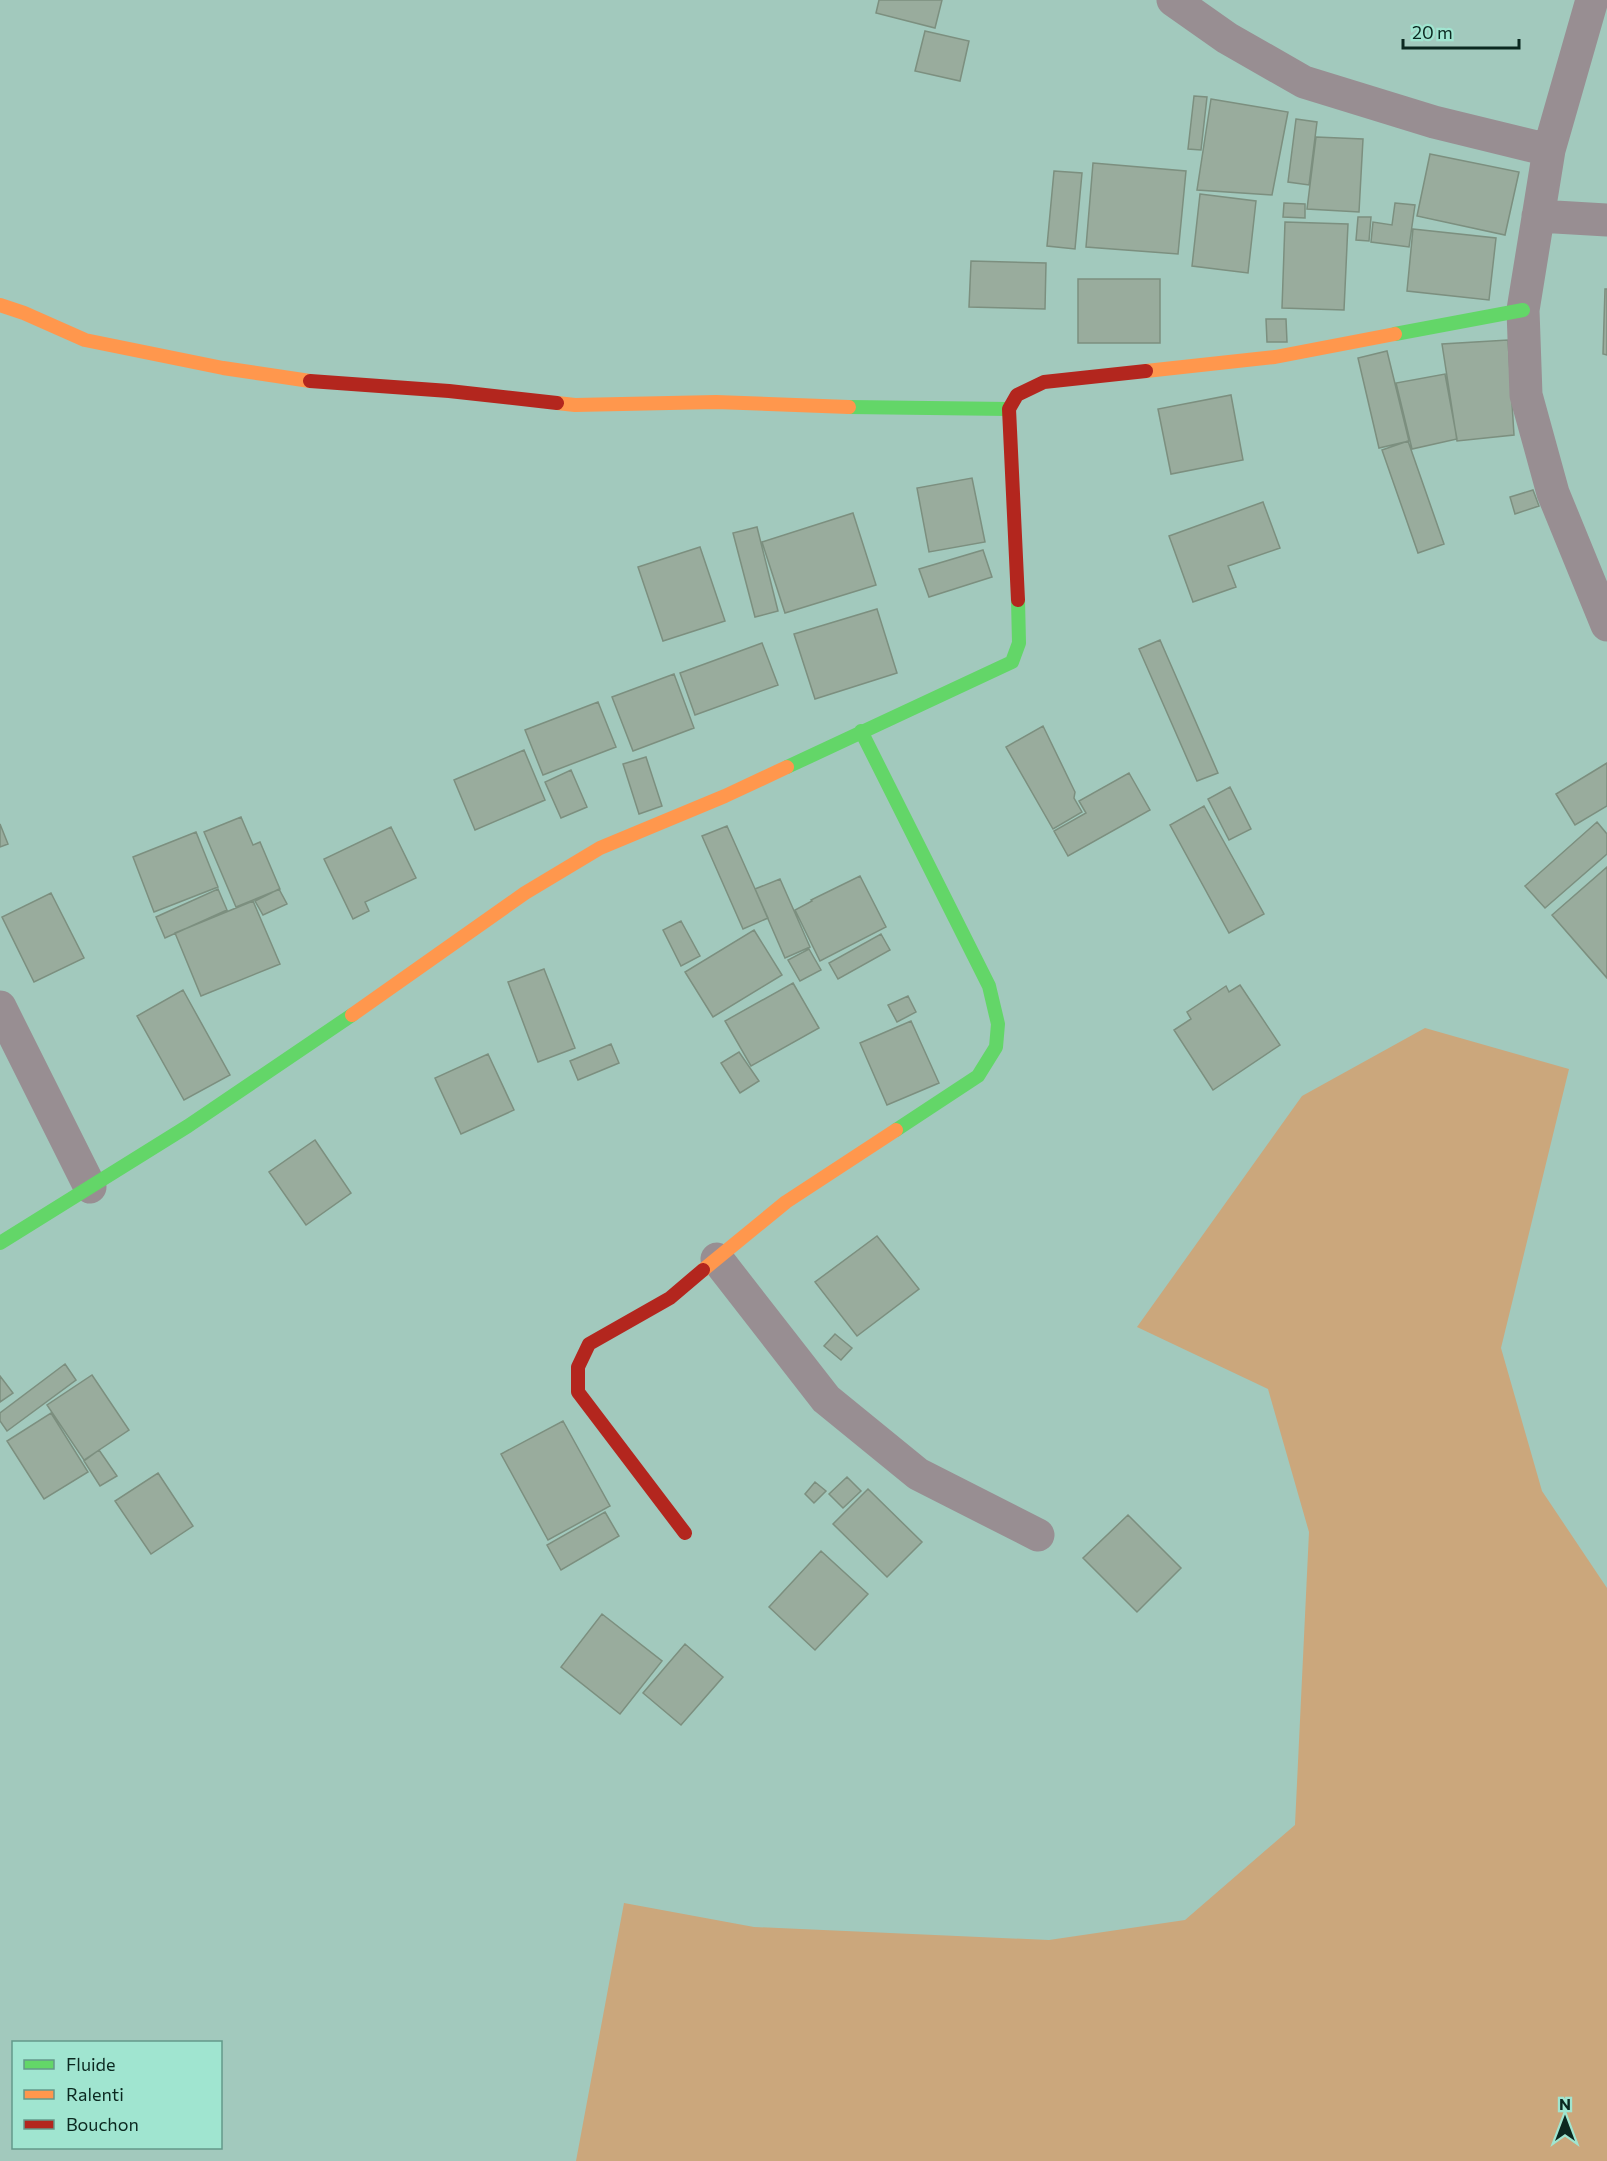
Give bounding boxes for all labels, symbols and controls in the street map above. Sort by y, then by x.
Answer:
scale bar [1403,12,1518,50]
text: 20 m [1412,21,1453,43]
legend [12,2041,222,2149]
text: Fluide [66,2053,115,2075]
text: Ralenti [66,2083,124,2105]
north arrow [1535,2089,1595,2149]
text: N [1559,2094,1571,2113]
text: Bouchon [66,2113,139,2135]

